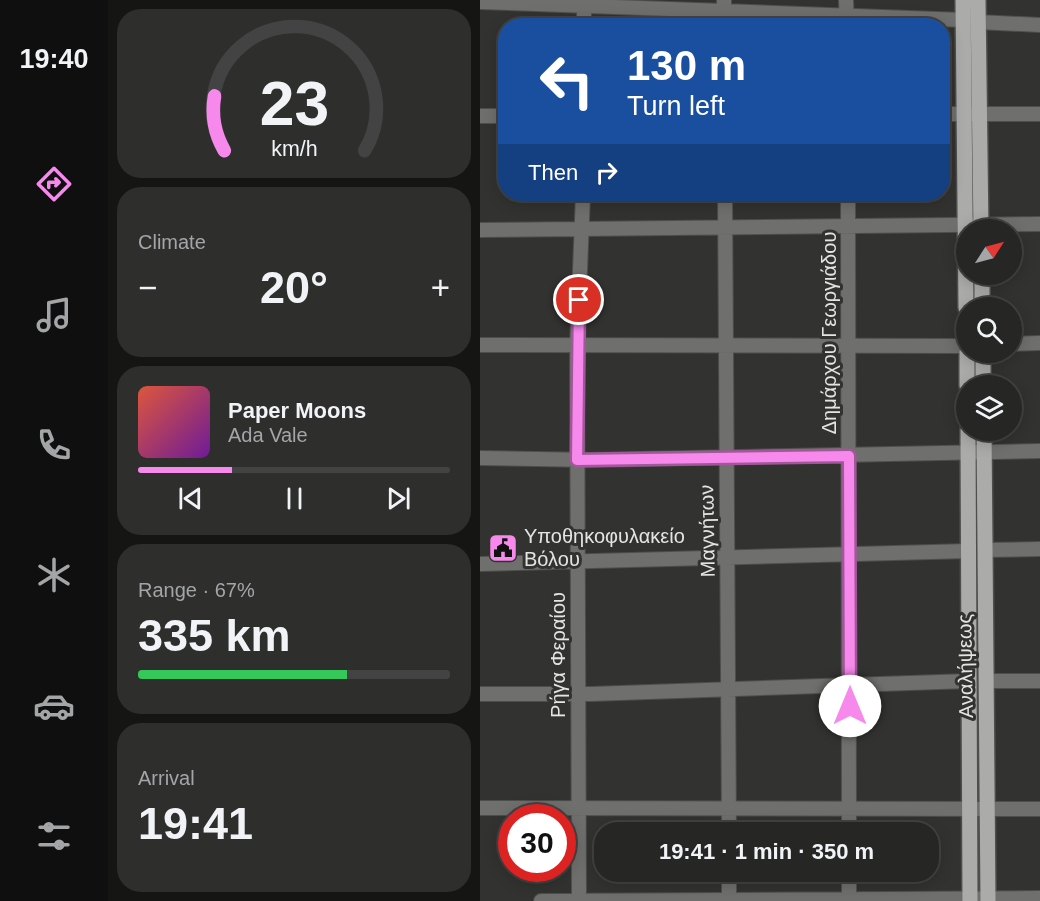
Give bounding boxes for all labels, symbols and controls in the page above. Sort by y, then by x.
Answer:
icon: left [528,42,606,120]
text: 130 m [627,42,746,89]
text: 19:40 [19,44,89,74]
text: 23 [259,69,329,138]
text: Turn left [627,91,725,121]
text: km/h [271,137,317,161]
icon: right [590,156,623,189]
text: Then [528,160,578,185]
icon: directions [33,163,75,205]
north arrow [956,219,1022,285]
map controls [956,219,1022,441]
text: Climate [138,231,206,253]
street label: Δημάρχου Γεωργιάδου [818,232,840,434]
text: 20° [260,262,328,313]
text: − [138,269,157,306]
text: + [431,269,450,306]
pin [553,274,604,325]
icon: arrive [562,283,595,316]
icon: music [33,294,75,336]
button: search [956,297,1022,363]
button: layers [956,375,1022,441]
text: Paper Moons [228,398,366,423]
icon: phone [33,424,75,466]
text: Ada Vale [228,424,308,446]
icon: previous [174,482,207,515]
icon: pause [278,482,311,515]
icon: next [382,482,415,515]
street label: Μαγνήτων [695,485,719,577]
place label: Υποθηκοφυλακείο Βόλου [524,525,685,570]
public building icon: Υποθηκοφυλακείο Βόλου [487,532,519,564]
icon: climate [33,554,75,596]
text: Range · 67% [138,579,255,601]
street label: Ρήγα Φεραίου [547,592,569,718]
text: 335 km [138,610,291,661]
street label: Αναλήψεως [953,613,977,718]
position arrow [818,674,882,738]
icon: car [33,685,75,727]
text: Arrival [138,767,195,789]
text: 19:41 [138,798,253,849]
speed limit sign: 30 [498,804,576,882]
icon: filters [33,815,75,857]
text: 19:41 · 1 min · 350 m [659,839,874,864]

